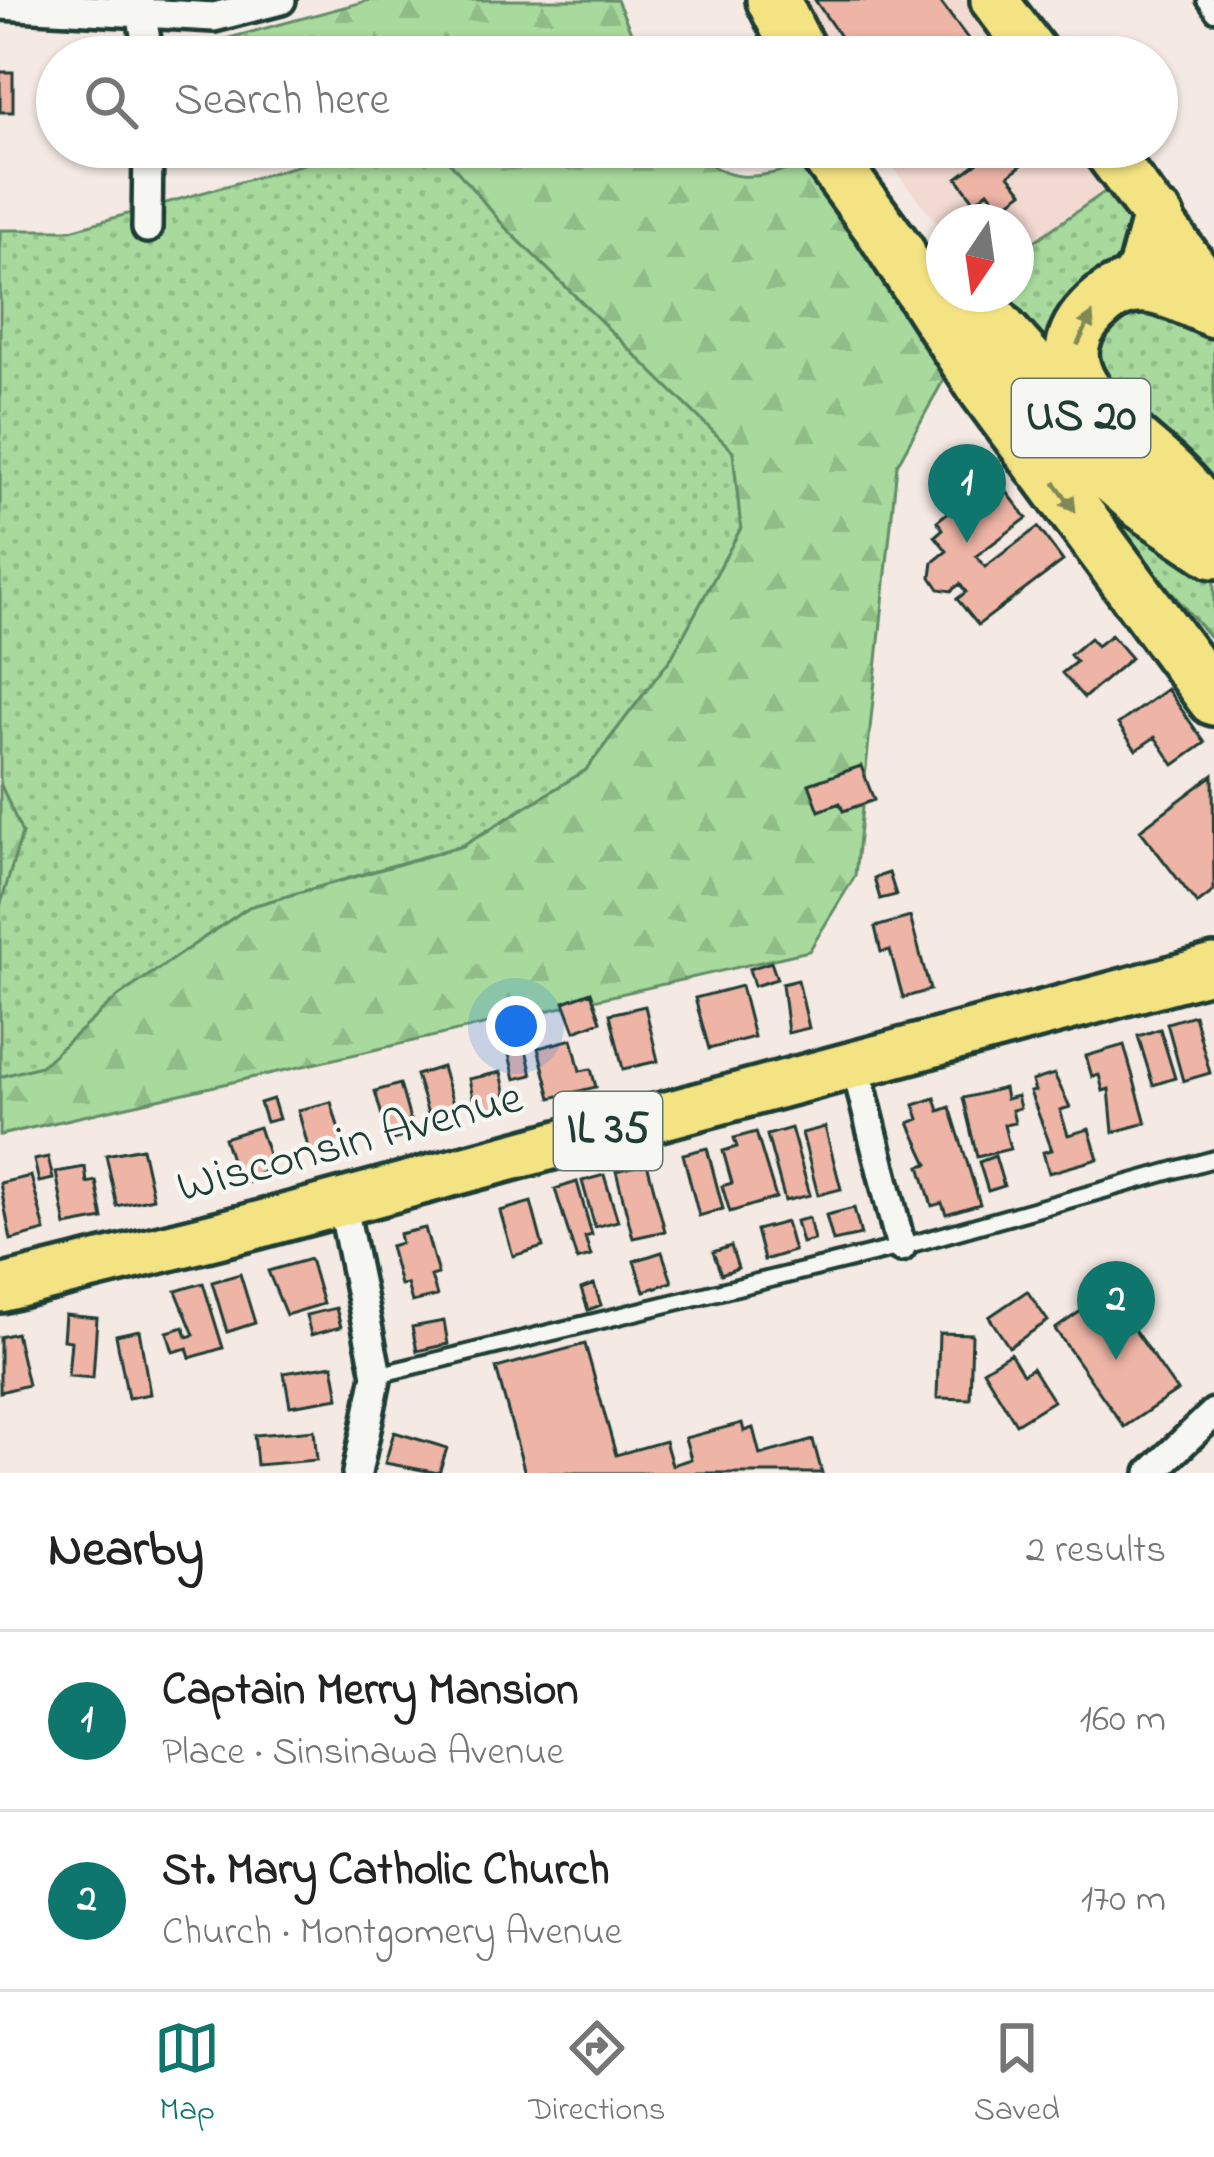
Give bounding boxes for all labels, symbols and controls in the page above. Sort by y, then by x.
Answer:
search box [36,36,1178,168]
icon: search [78,69,144,135]
text: Search here [174,69,390,135]
north arrow [926,204,1034,312]
one-way arrow [1075,312,1095,347]
road number: US 20 [1012,379,1150,457]
pin: 1 [928,444,1006,543]
one-way arrow [1052,481,1076,513]
your location [486,996,546,1056]
street label: Wisconsin Avenue [170,1064,531,1224]
road number: IL 35 [554,1092,662,1170]
pin: 2 [1077,1261,1155,1360]
text: Nearby [48,1514,204,1589]
text: 2 results [1026,1523,1166,1580]
text: Captain Merry Mansion [162,1659,578,1725]
text: 1 [81,1692,93,1749]
text: 160 m [1080,1692,1166,1749]
text: Place · Sinsinawa Avenue [162,1725,564,1782]
text: St. Mary Catholic Church [162,1839,610,1905]
text: 2 [77,1872,97,1929]
text: 170 m [1081,1872,1166,1929]
text: Church · Montgomery Avenue [162,1905,622,1962]
tab: Map [154,2015,220,2135]
tab: Directions [528,2015,665,2135]
tab: Saved [974,2015,1060,2135]

